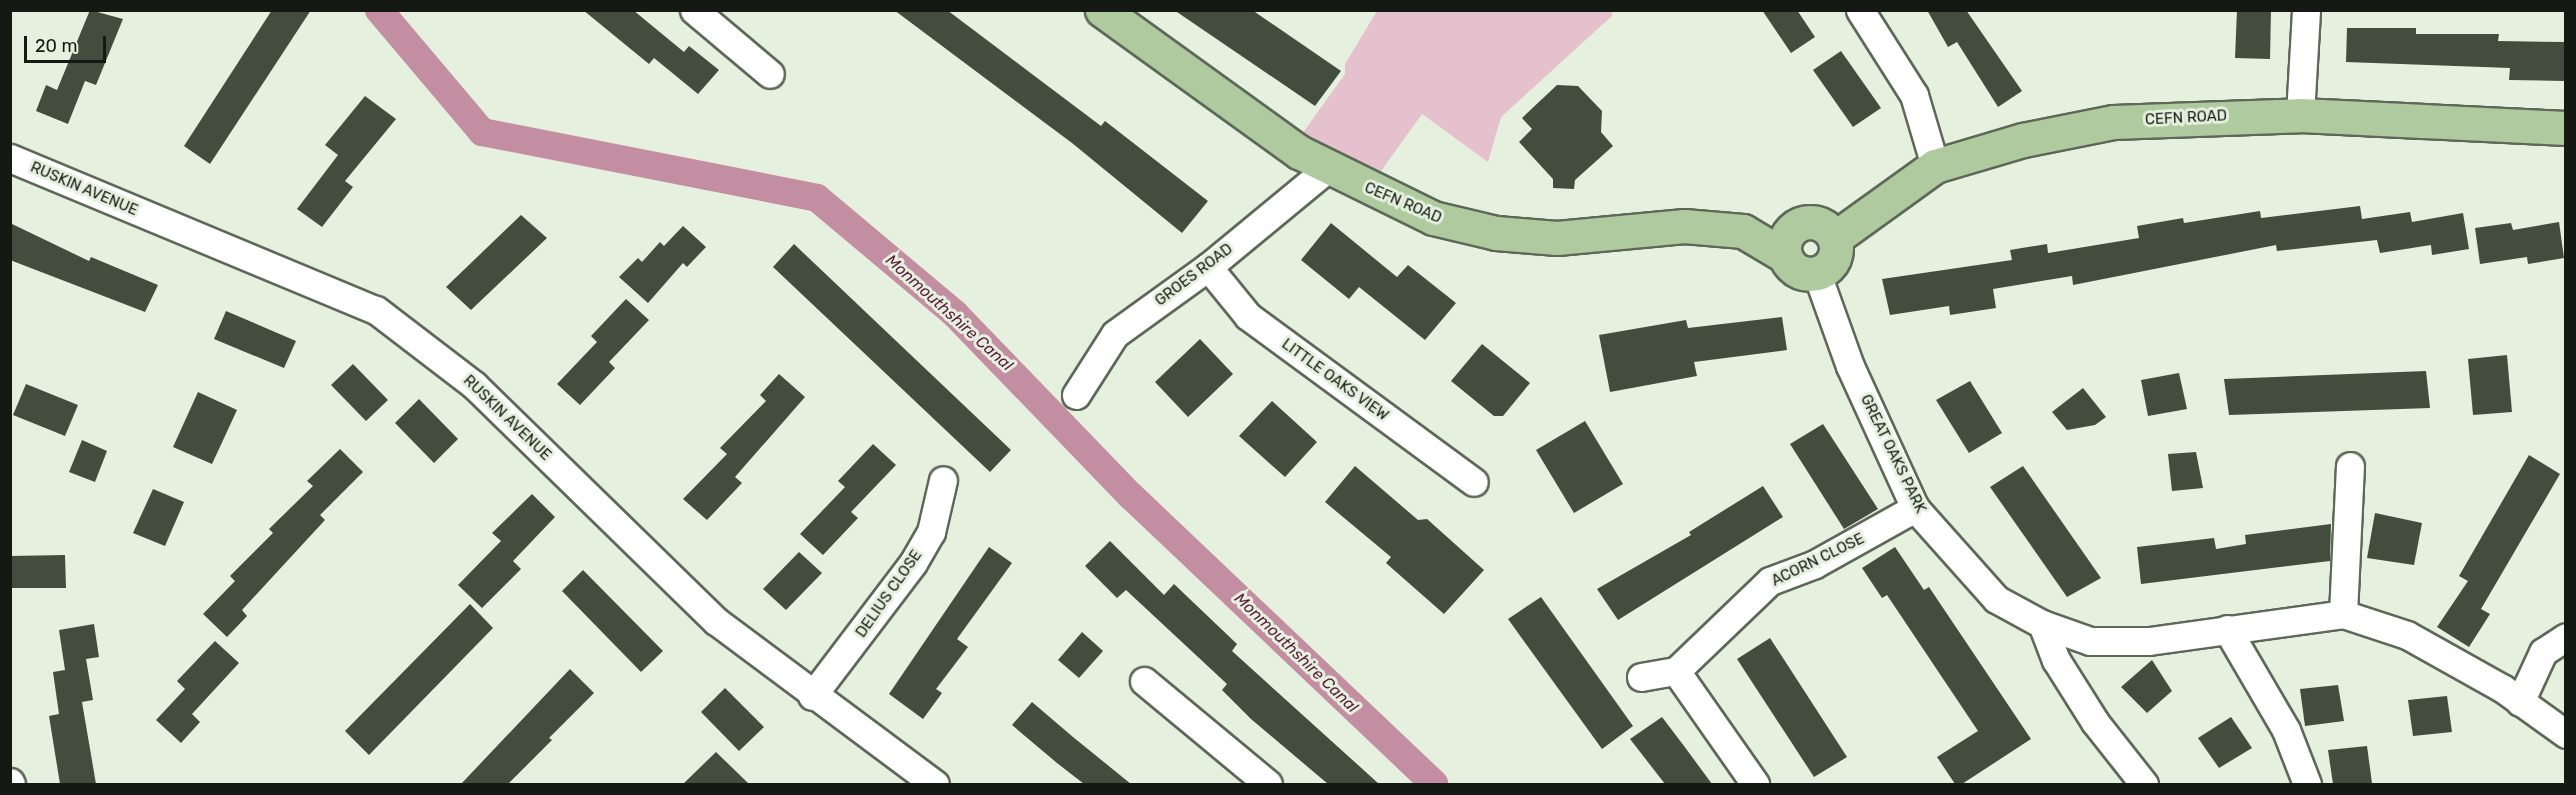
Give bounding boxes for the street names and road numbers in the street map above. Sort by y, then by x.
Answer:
street label: CEFN ROAD [2145,107,2227,129]
street label: RUSKIN AVENUE [27,158,141,220]
street label: CEFN ROAD [1362,179,1444,227]
street label: GROES ROAD [1152,240,1236,310]
street label: LITTLE OAKS VIEW [1278,335,1392,425]
street label: RUSKIN AVENUE [459,372,555,464]
street label: GREAT OAKS PARK [1856,392,1930,516]
street label: ACORN CLOSE [1769,530,1867,590]
street label: DELIUS CLOSE [852,547,926,641]

